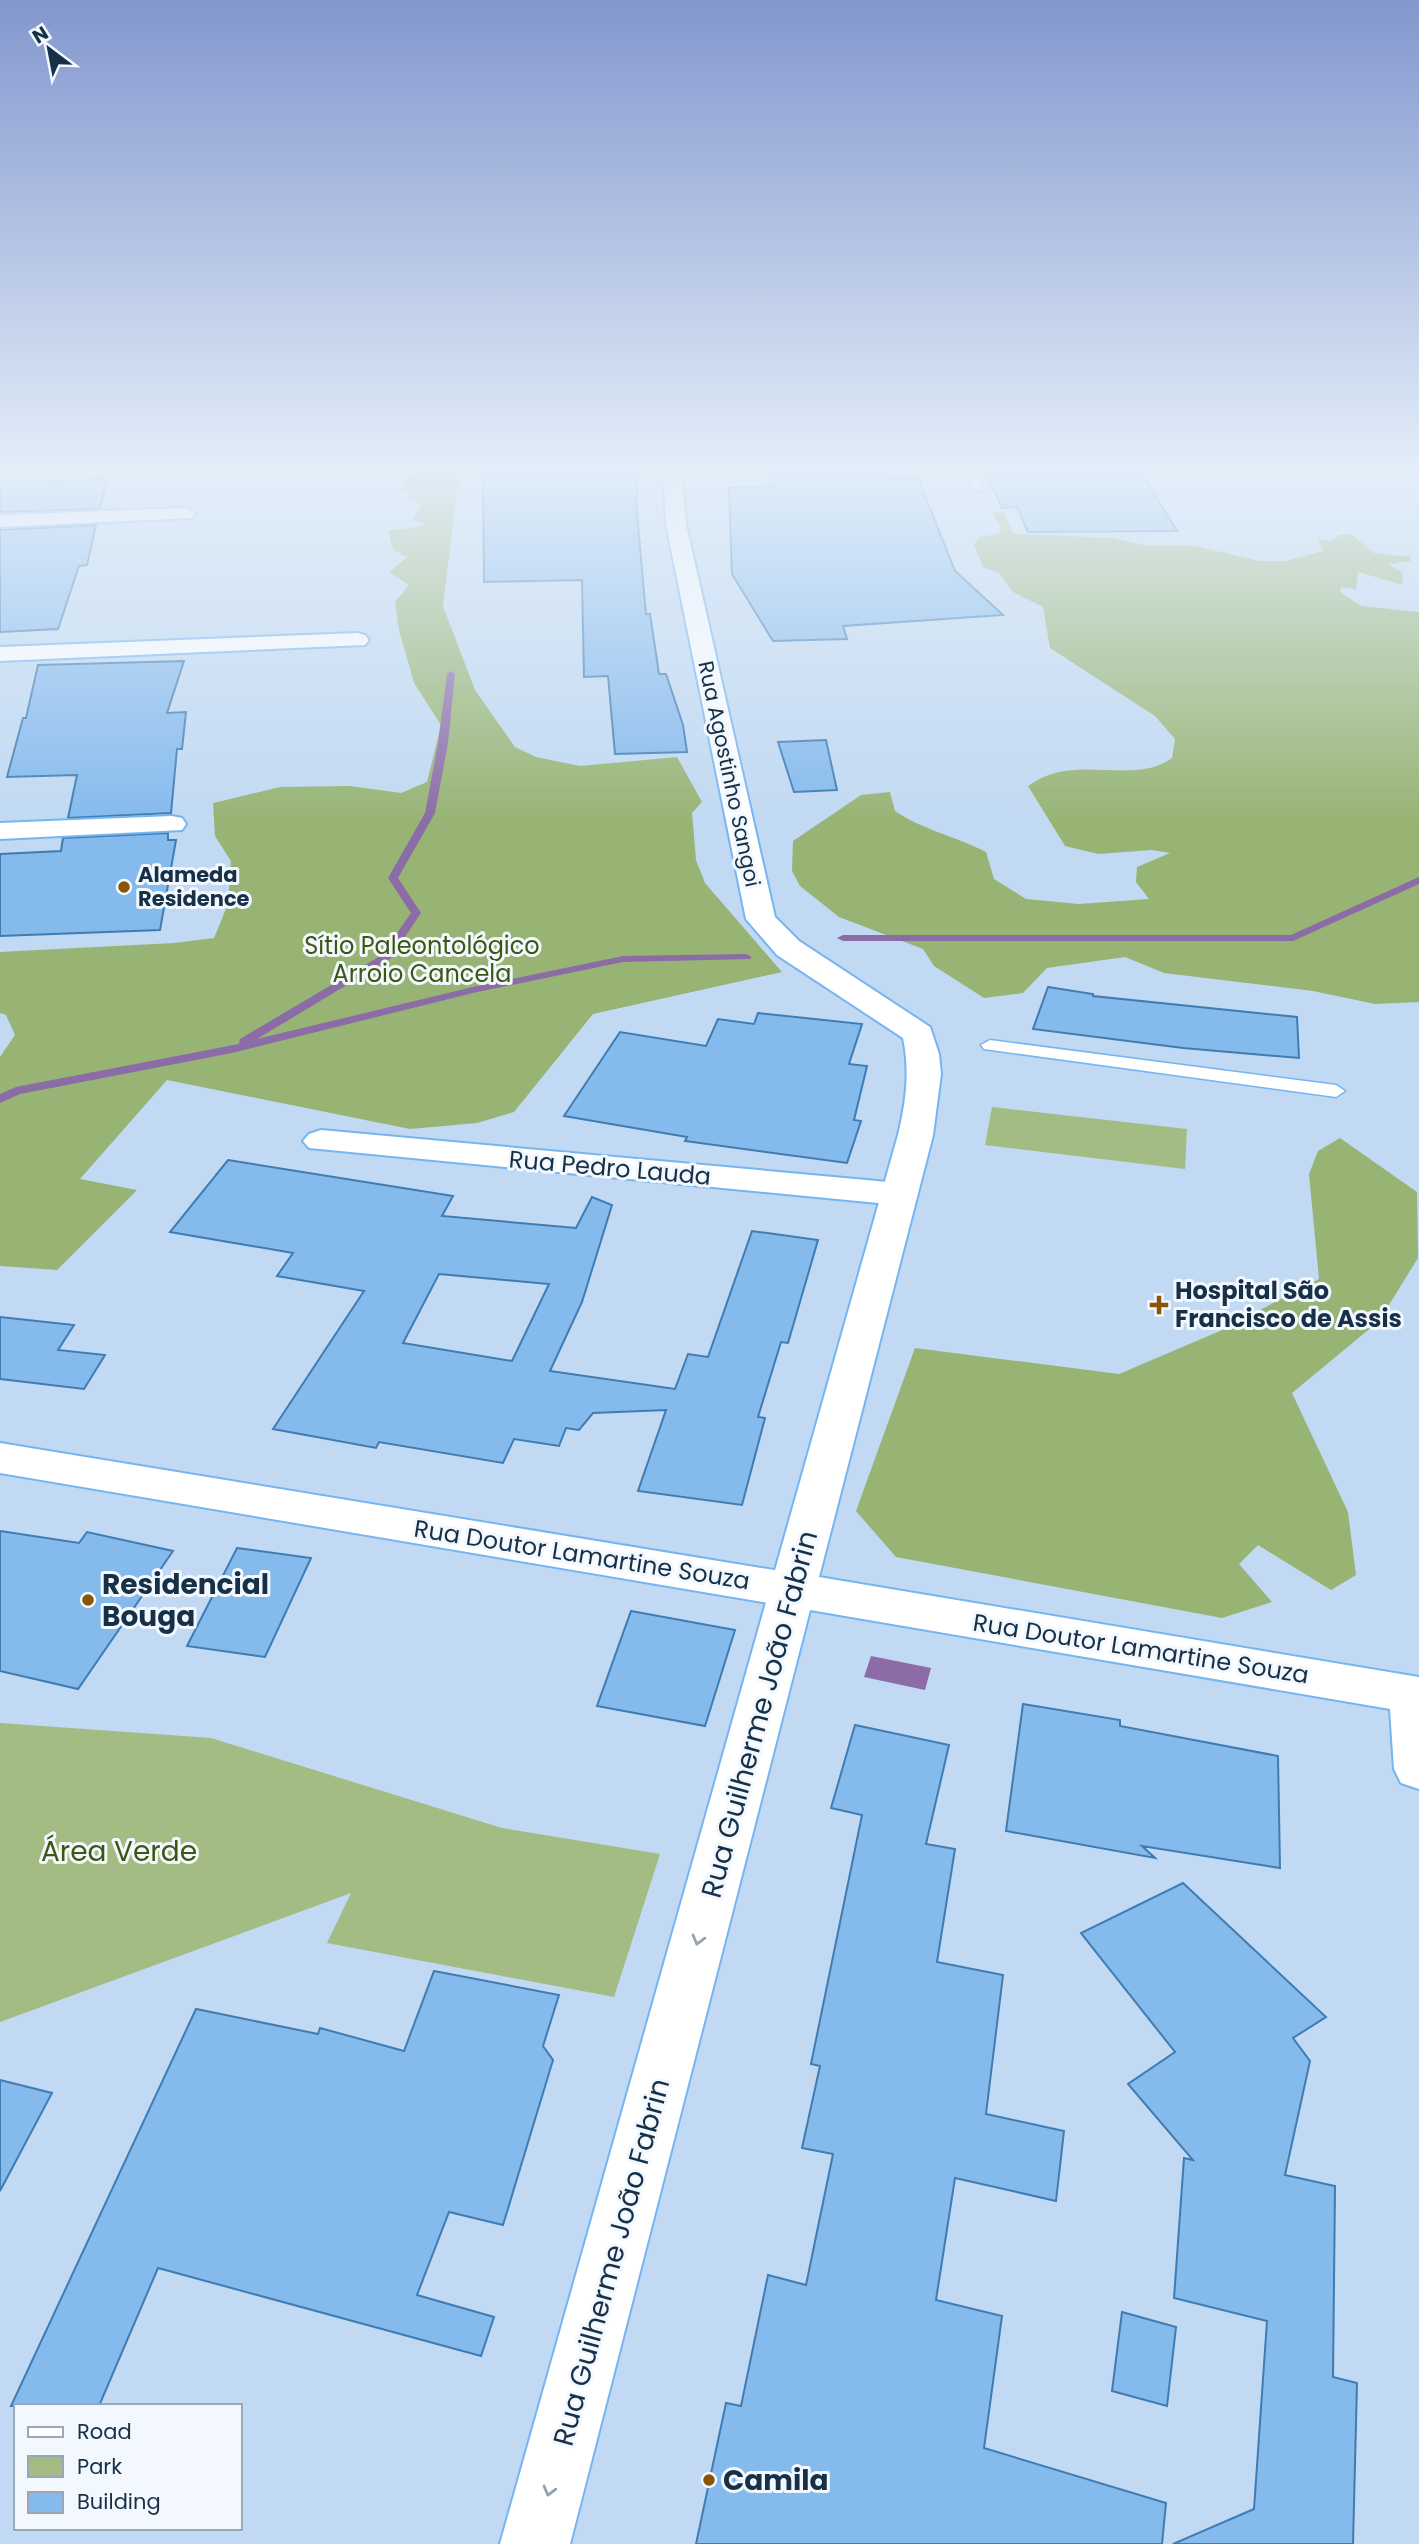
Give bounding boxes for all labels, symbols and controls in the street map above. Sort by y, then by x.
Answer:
north arrow [14,14,84,84]
text: N [27,20,53,50]
street label: Rua Agostinho Sangoi [691,658,768,890]
place label: Alameda Residence [138,860,250,913]
marker: Alameda Residence [116,879,132,895]
park label: Sítio Paleontológico Arroio Cancela [304,929,540,990]
street label: Rua Pedro Lauda [508,1142,712,1193]
place label: Hospital São Francisco de Assis [1175,1274,1402,1335]
marker: Hospital São Francisco de Assis [1149,1295,1169,1315]
street label: Rua Doutor Lamartine Souza [412,1512,752,1597]
street label: Rua Guilherme João Fabrin [692,1526,827,1902]
place label: Residencial Bouga [102,1565,269,1636]
marker: Residencial Bouga [80,1592,96,1608]
street label: Rua Doutor Lamartine Souza [971,1606,1311,1691]
park label: Área Verde [41,1832,197,1871]
one-way arrow [691,1934,706,1946]
street label: Rua Guilherme João Fabrin [544,2074,679,2450]
legend [14,2404,242,2530]
text: Road [77,2417,132,2446]
text: Park [77,2452,122,2481]
place label: Camila [723,2461,829,2500]
marker: Camila [701,2472,717,2488]
one-way arrow [543,2485,557,2497]
text: Building [77,2487,161,2516]

